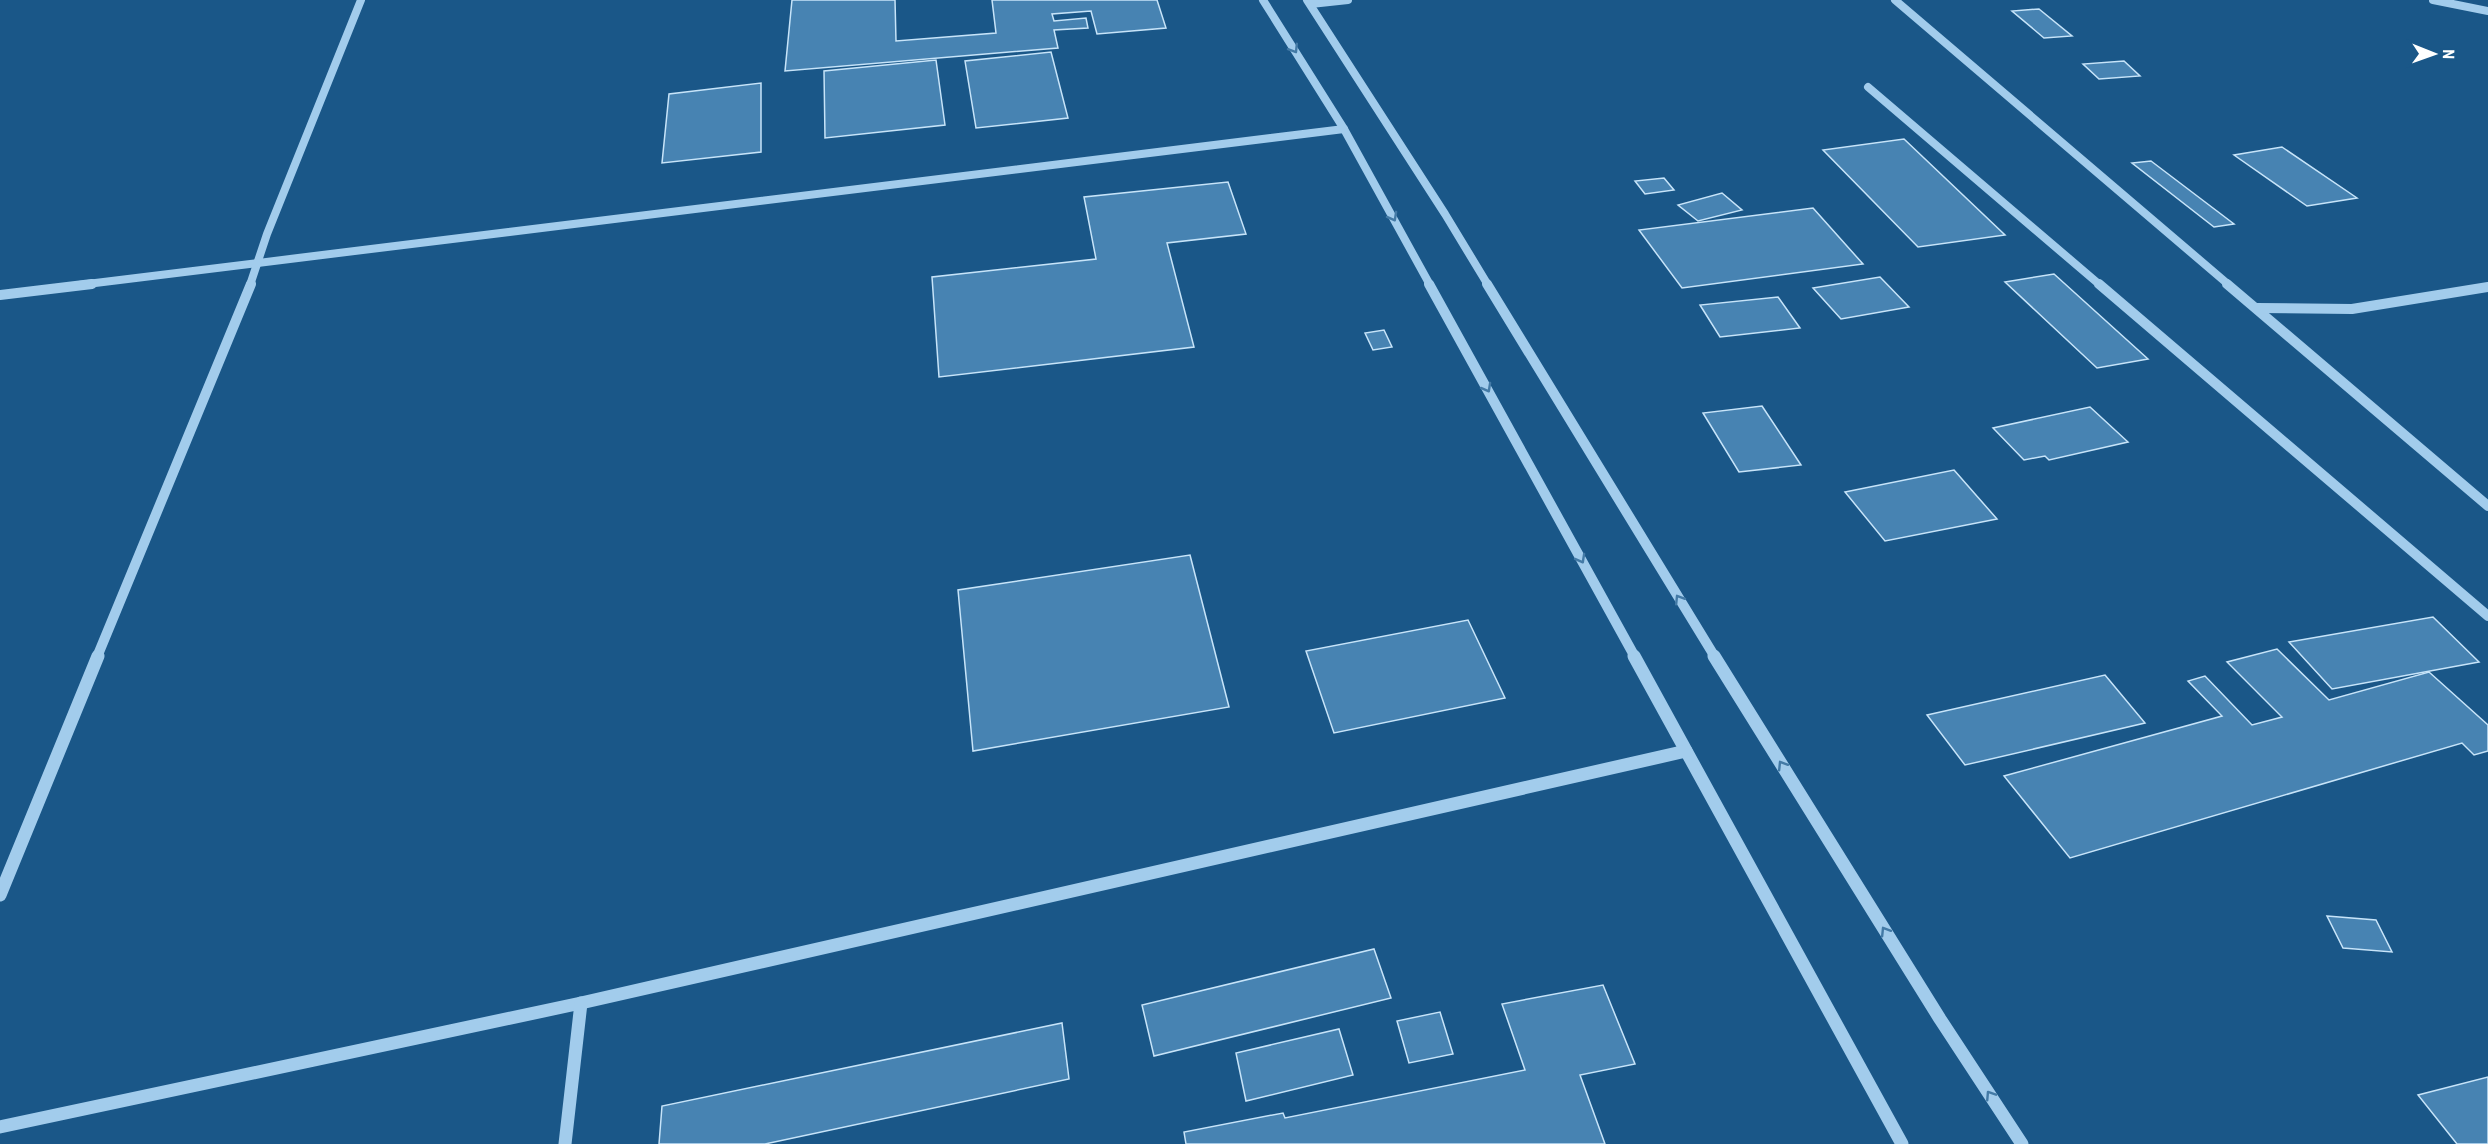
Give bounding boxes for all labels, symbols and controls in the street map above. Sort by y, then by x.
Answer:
north arrow [2404,24,2464,84]
one-way arrow [1286,43,1297,54]
text: N [2439,49,2458,59]
one-way arrow [1386,211,1397,222]
one-way arrow [1480,382,1491,393]
one-way arrow [1574,553,1585,563]
one-way arrow [1675,595,1687,605]
one-way arrow [1778,761,1790,771]
one-way arrow [1881,927,1893,937]
one-way arrow [1986,1091,1997,1102]

